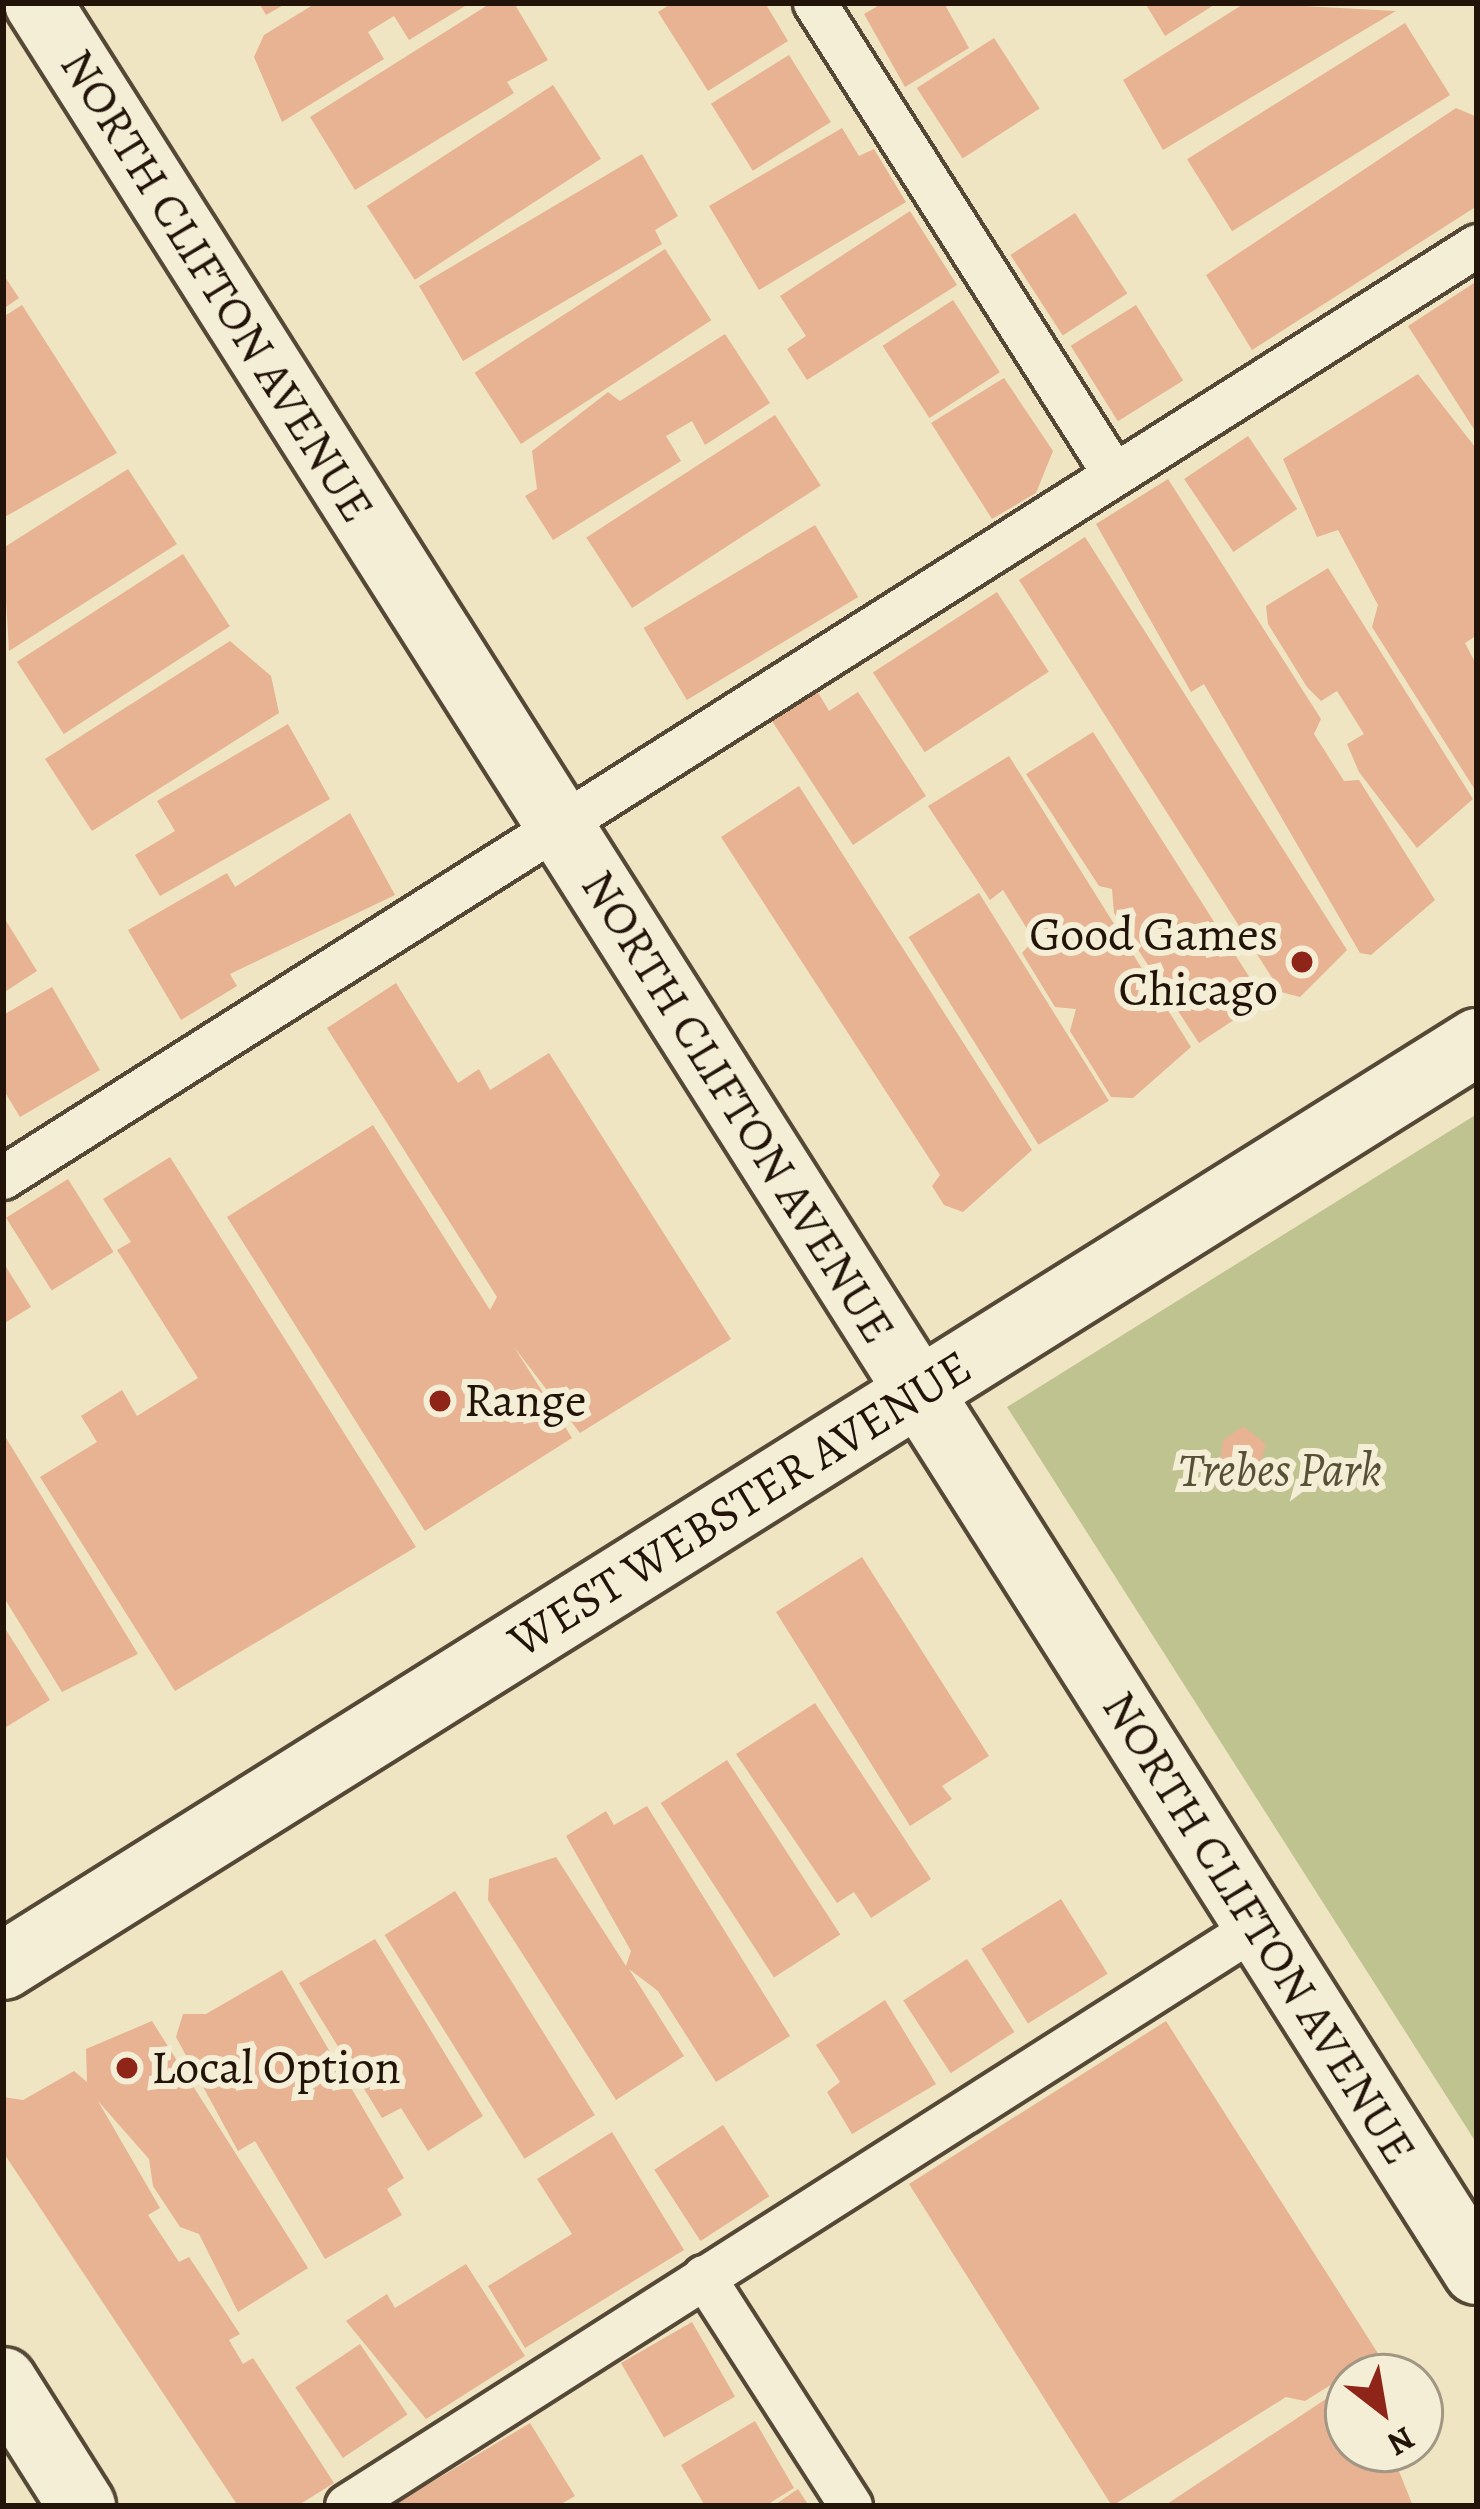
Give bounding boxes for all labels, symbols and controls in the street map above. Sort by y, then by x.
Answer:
street label: NORTH CLIFTON AVENUE [48,39,386,533]
street label: NORTH CLIFTON AVENUE [569,860,907,1354]
place label: Good Games Chicago [1029,905,1278,1018]
marker: Good Games Chicago [1289,949,1315,975]
street label: WEST WEBSTER AVENUE [498,1338,982,1670]
place label: Range [464,1372,587,1430]
marker: Range [427,1388,453,1414]
park label: Trebes Park [1178,1441,1382,1499]
street label: NORTH CLIFTON AVENUE [1090,1681,1428,2175]
place label: Local Option [151,2039,401,2097]
marker: Local Option [114,2055,140,2081]
north arrow [1324,2353,1444,2473]
text: N [1379,2416,1423,2467]

